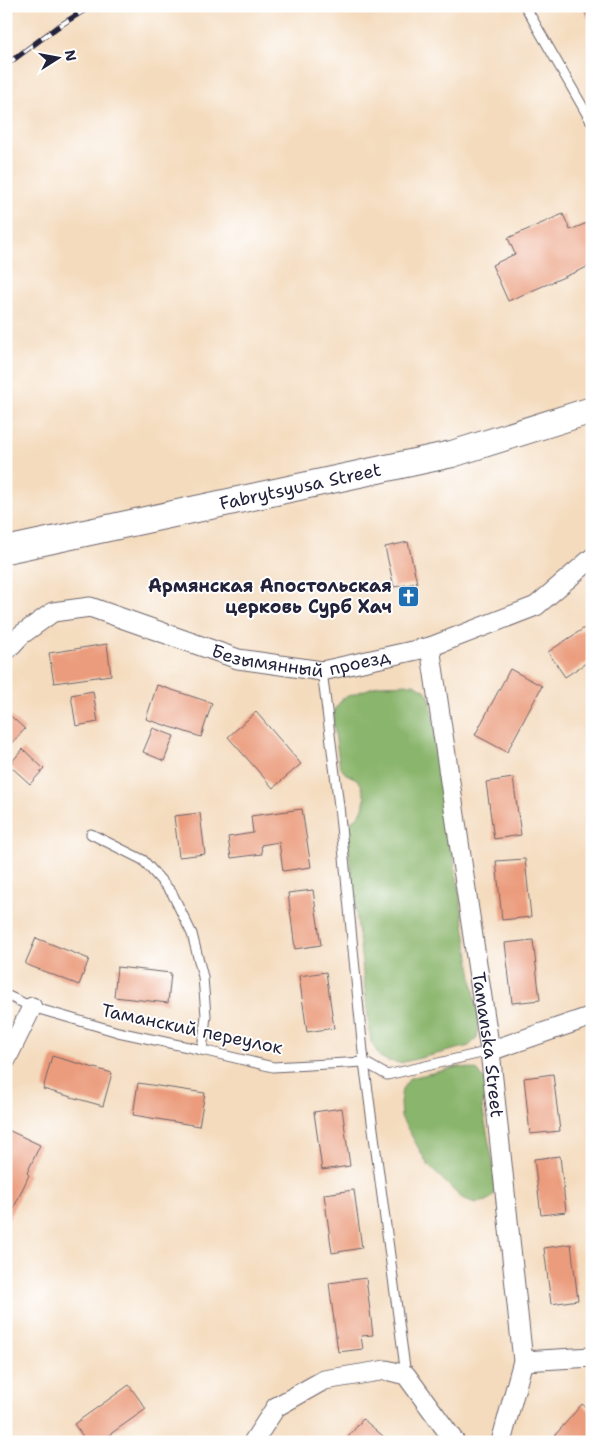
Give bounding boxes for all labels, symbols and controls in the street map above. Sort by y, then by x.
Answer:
north arrow [32,32,82,82]
text: N [61,48,81,63]
street label: Fabrytsyusa Street [217,458,383,516]
place label: Армянская Апостольская церковь Сурб Хач [148,574,392,619]
church icon: Армянская Апостольская церковь Сурб Хач [396,584,420,608]
street label: Безымянный проезд [208,639,393,683]
street label: Tamanska Street [466,970,509,1119]
street label: Таманский переулок [99,998,285,1060]

